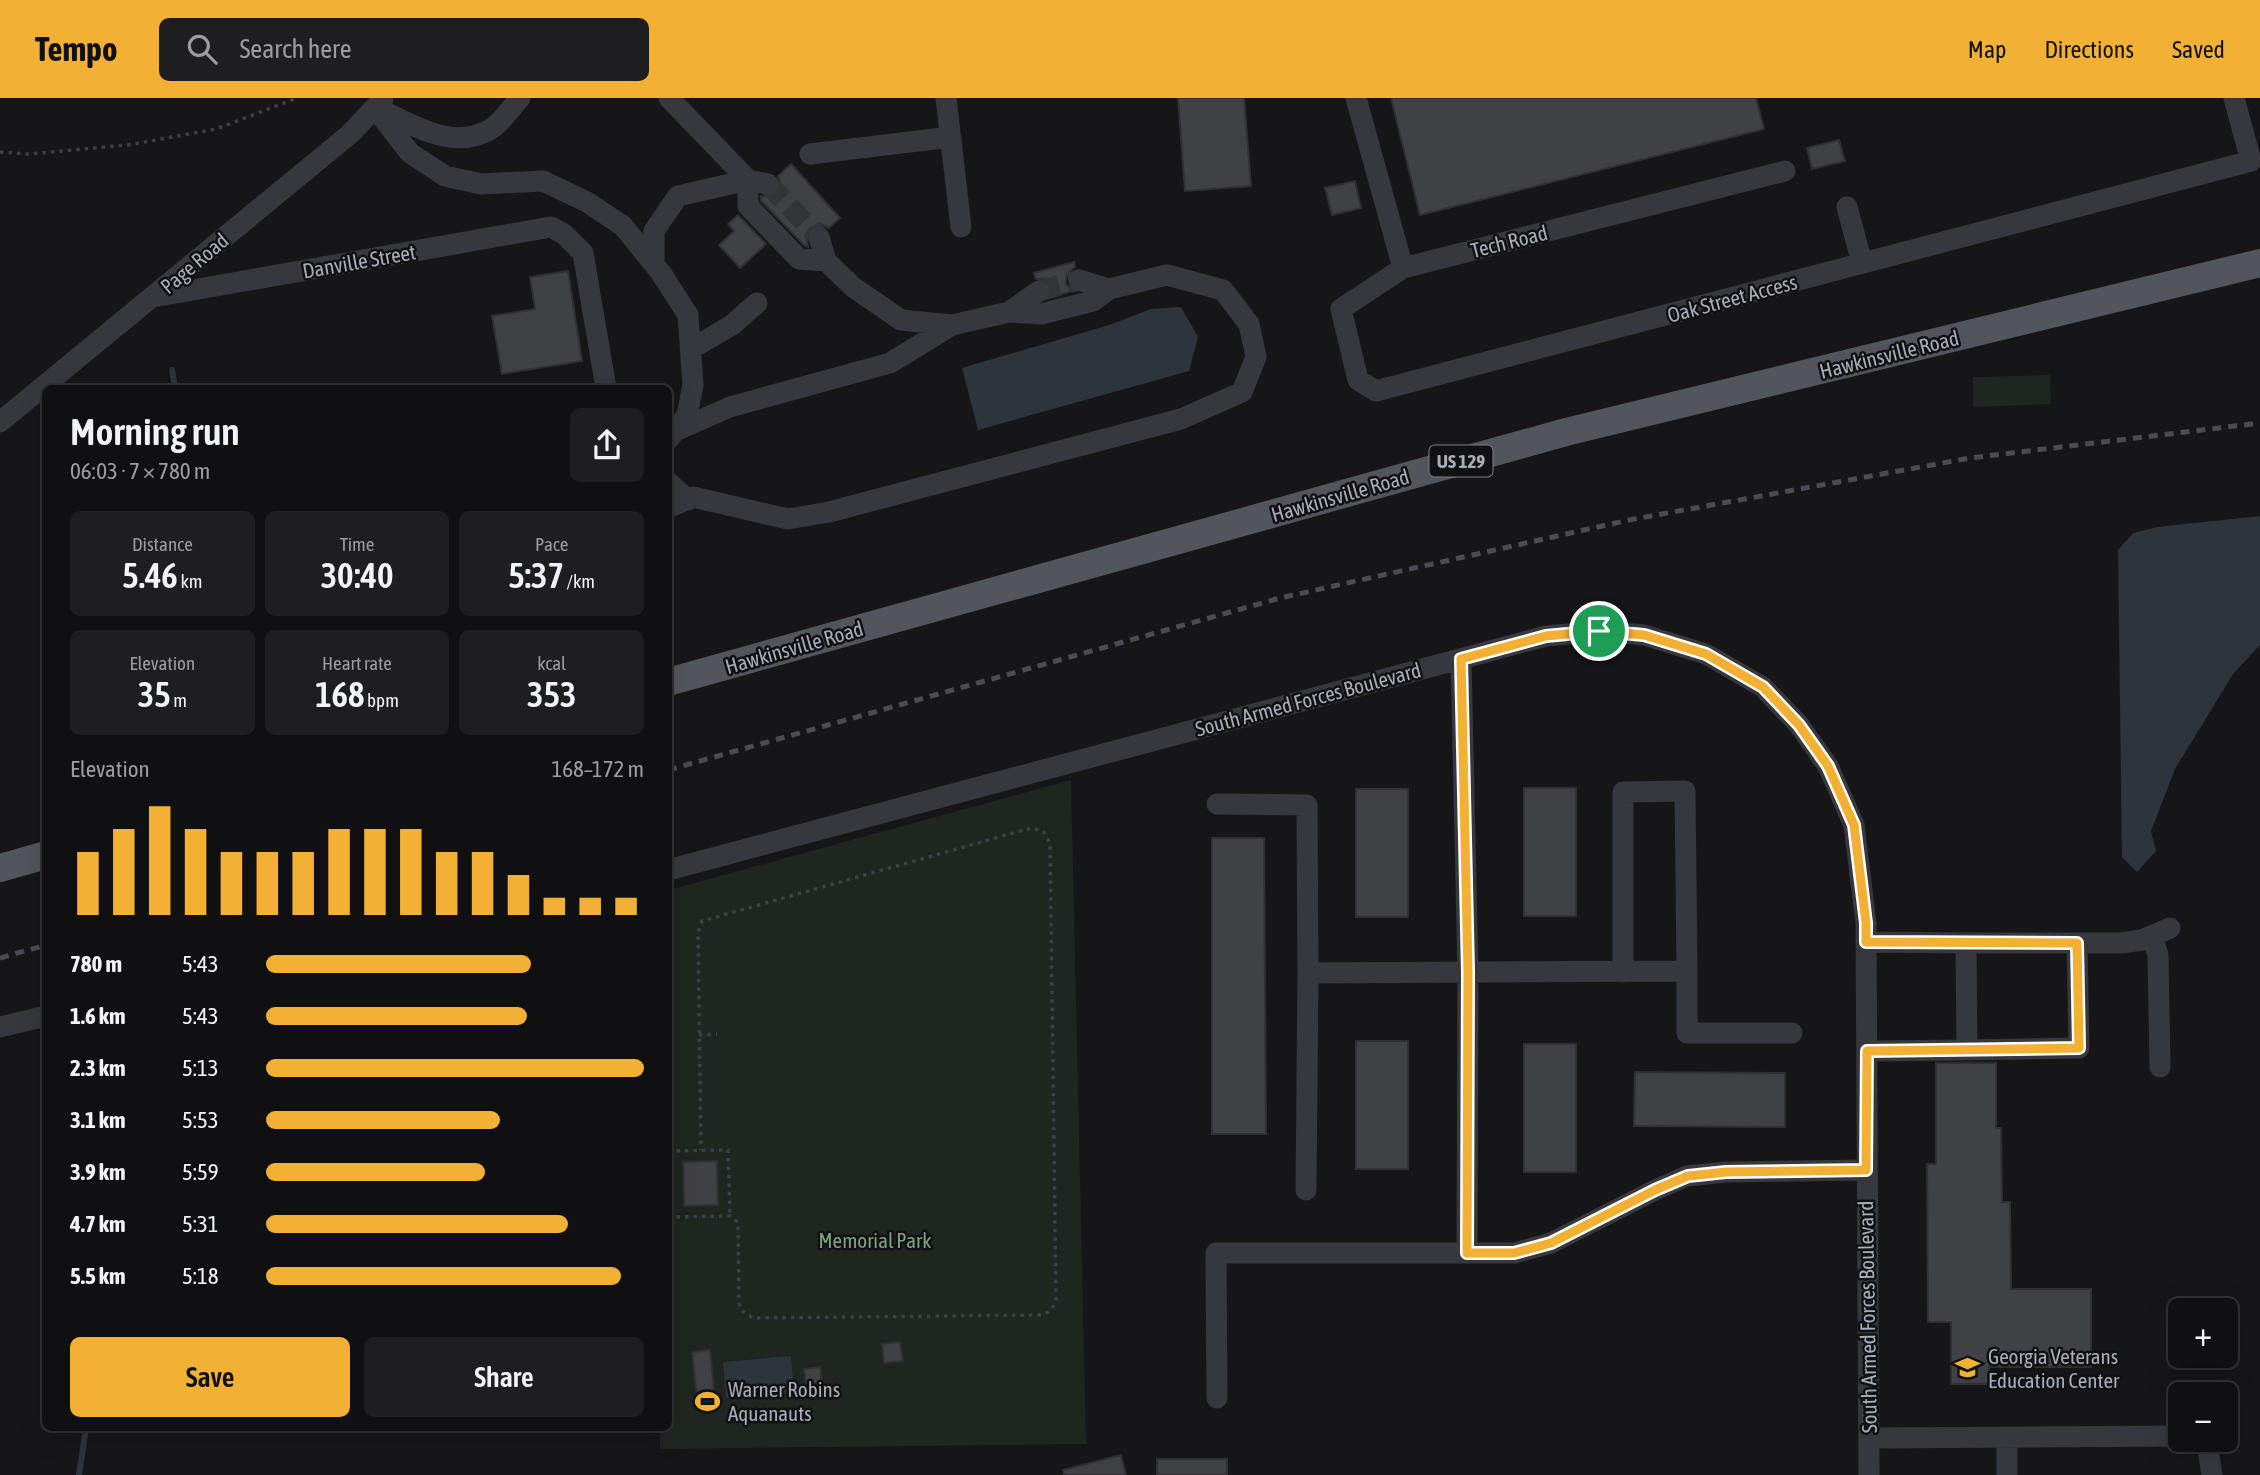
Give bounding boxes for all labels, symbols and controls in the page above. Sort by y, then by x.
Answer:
search box [159,18,649,81]
text: Tempo [35,30,117,68]
icon: search [183,30,221,68]
text: Search here [239,34,352,64]
text: Map [1968,36,2006,63]
text: Directions [2044,36,2134,63]
text: Saved [2172,36,2225,63]
street label: Tech Road [1468,220,1550,262]
street label: Page Road [155,228,233,298]
street label: Danville Street [300,239,418,283]
street label: Oak Street Access [1665,269,1799,327]
street label: Hawkinsville Road [1817,325,1961,383]
button: share [570,408,644,482]
text: Morning run [70,410,240,453]
road number: US 129 [1430,446,1492,476]
text: 06:03 · 7 × 780 m [70,458,210,484]
street label: Hawkinsville Road [1268,464,1412,526]
text: Distance [132,533,193,555]
text: Time [340,533,374,555]
text: Pace [535,533,568,555]
text: 5.46 [122,555,178,595]
text: 30:40 [321,555,393,595]
text: 5:37 [508,555,564,595]
text: km [178,570,202,592]
text: /km [564,570,595,592]
pin [1569,601,1629,661]
icon: arrive [1580,612,1618,650]
street label: Hawkinsville Road [722,616,866,678]
text: Elevation [129,652,195,674]
text: Heart rate [322,652,392,674]
text: kcal [537,652,566,674]
street label: South Armed Forces Boulevard [1193,657,1423,741]
text: 35 [138,674,171,714]
text: 168 [315,674,365,714]
text: 353 [527,674,576,714]
text: m [171,689,187,711]
text: bpm [365,689,399,711]
text: Elevation [70,756,150,782]
text: 168–172 m [551,756,644,782]
text: 780 m [70,951,122,977]
text: 5:43 [182,951,219,977]
text: 1.6 km [70,1003,126,1029]
text: 5:43 [182,1003,219,1029]
text: 2.3 km [70,1055,126,1081]
text: 5:13 [182,1055,219,1081]
text: 3.1 km [70,1107,126,1133]
text: 5:53 [182,1107,219,1133]
text: 3.9 km [70,1159,126,1185]
text: 5:59 [182,1159,219,1185]
street label: South Armed Forces Boulevard [1853,1201,1881,1433]
text: 4.7 km [70,1211,126,1237]
text: 5:31 [182,1211,219,1237]
park label: Memorial Park [819,1228,931,1252]
text: 5.5 km [70,1263,126,1289]
text: 5:18 [182,1263,219,1289]
map controls [2168,1298,2238,1452]
button: + [2168,1298,2238,1368]
button: Save [70,1337,350,1417]
button: Share [364,1337,644,1417]
place label: Georgia Veterans Education Center [1988,1344,2120,1392]
school or university icon: Georgia Veterans Education Center [1954,1354,1982,1382]
place label: Warner Robins Aquanauts [728,1377,840,1425]
button: − [2168,1382,2238,1452]
sports icon: Warner Robins Aquanauts [694,1387,722,1415]

